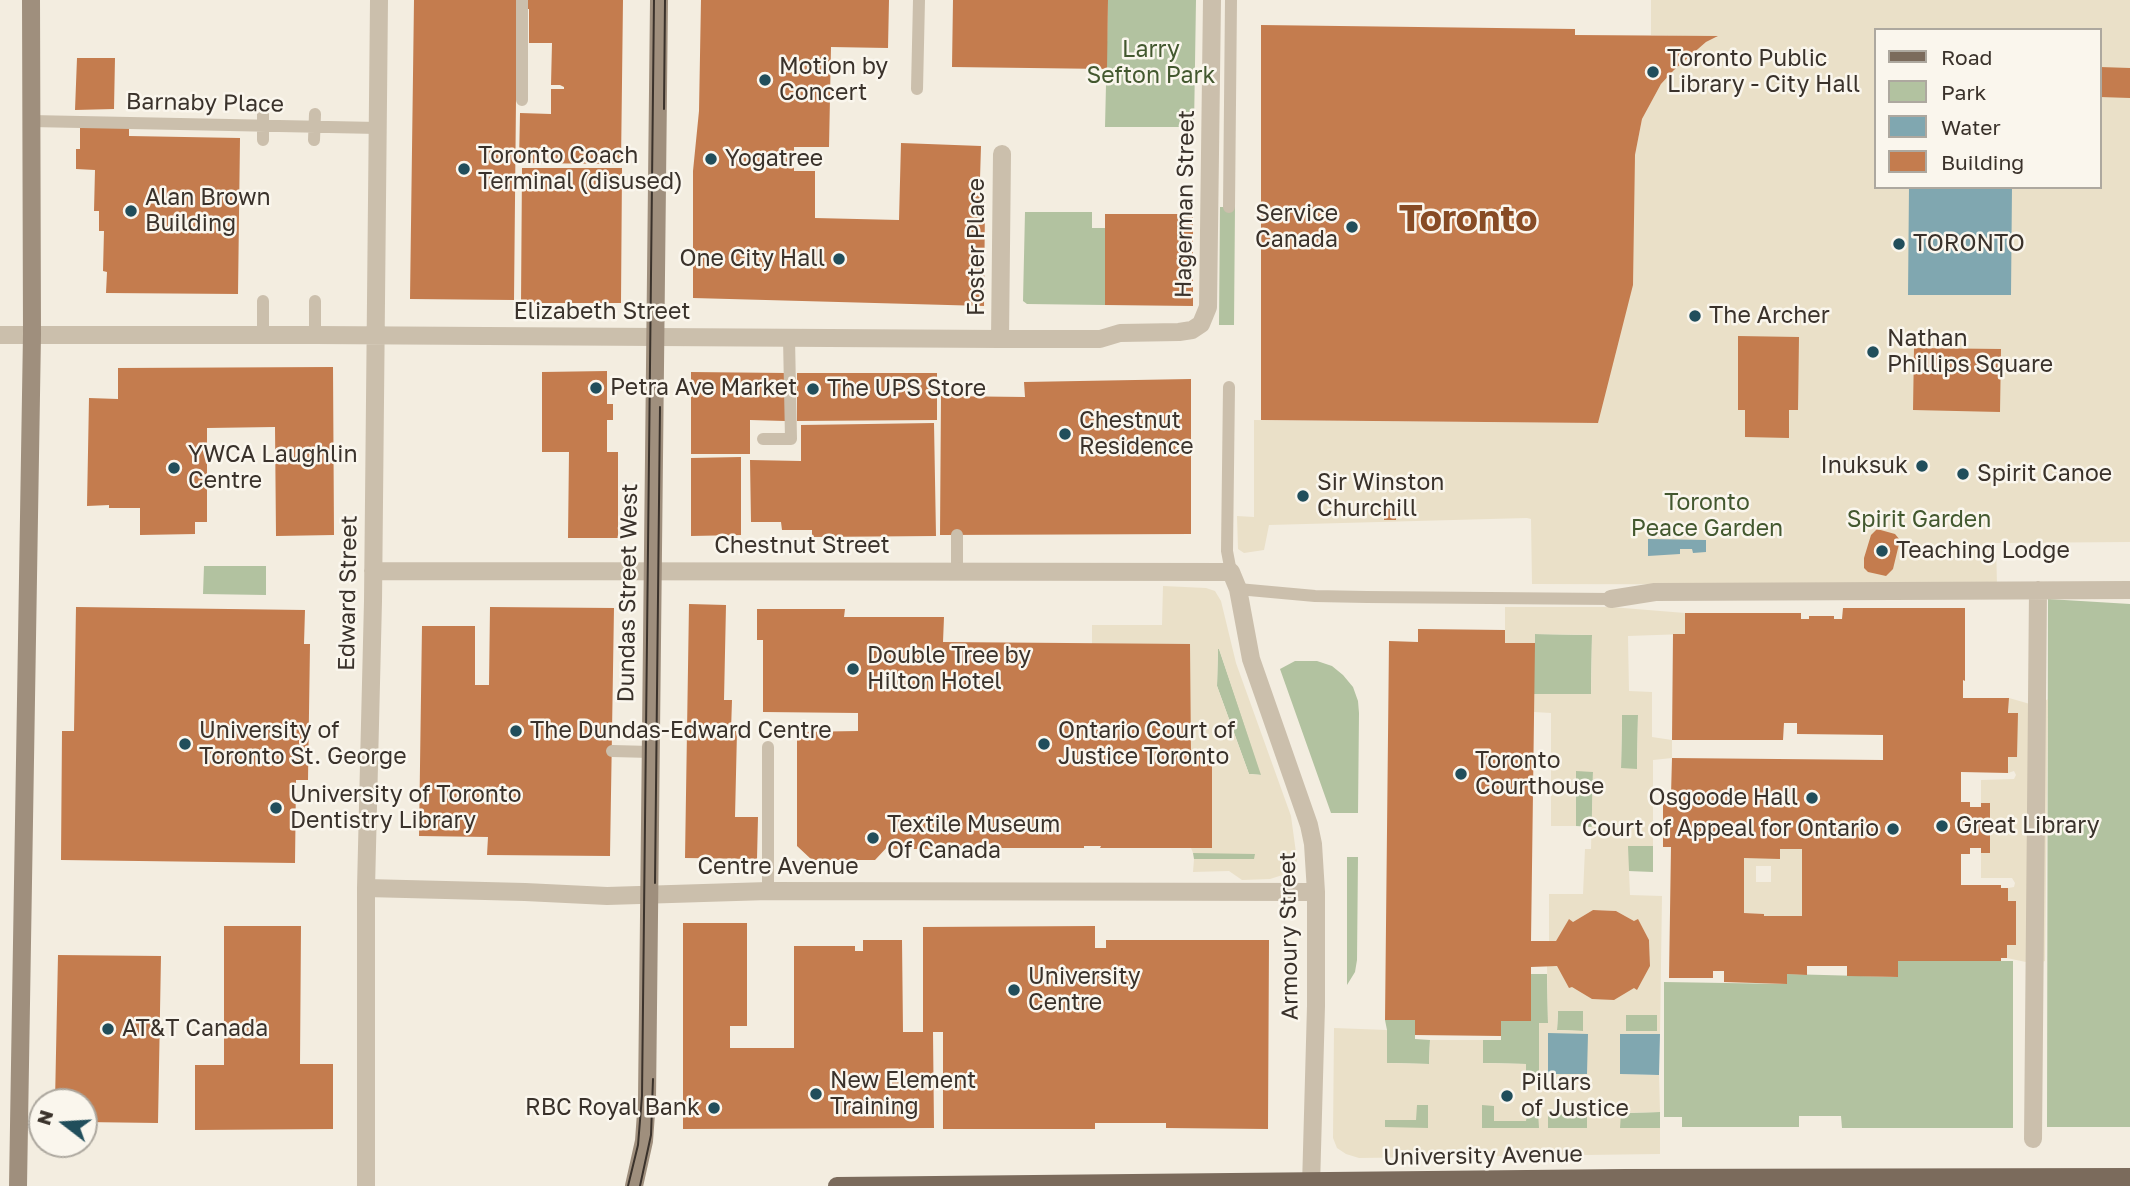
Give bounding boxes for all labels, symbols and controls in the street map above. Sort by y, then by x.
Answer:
legend [1874,28,2102,189]
park label: Larry Sefton Park [1086,36,1216,90]
text: Road [1941,44,1992,70]
place label: Toronto Public Library - City Hall [1667,45,1860,99]
place label: Motion by Concert [779,53,888,107]
marker: Toronto Public Library - City Hall [1645,64,1661,80]
marker: Motion by Concert [757,72,773,88]
text: Park [1941,79,1986,105]
street label: Barnaby Place [126,88,284,118]
street label: Hagerman Street [1170,110,1200,298]
text: Water [1941,114,2001,140]
place label: Toronto Coach Terminal (disused) [478,142,683,196]
place label: Yogatree [725,145,823,173]
text: Building [1941,149,2024,175]
marker: Yogatree [703,151,719,167]
marker: Toronto Coach Terminal (disused) [456,161,472,177]
street label: Foster Place [963,178,991,316]
place label: Alan Brown Building [145,184,271,238]
district label: Toronto [1399,197,1537,241]
place label: Service Canada [1255,200,1338,254]
marker: Alan Brown Building [123,203,139,219]
marker: Service Canada [1344,219,1360,235]
place label: TORONTO [1913,230,2025,258]
marker: TORONTO [1891,236,1907,252]
place label: One City Hall [679,245,825,273]
marker: One City Hall [831,251,847,267]
street label: Elizabeth Street [514,298,690,326]
place label: The Archer [1709,302,1830,330]
marker: The Archer [1687,308,1703,324]
place label: Nathan Phillips Square [1887,325,2053,379]
marker: Nathan Phillips Square [1865,344,1881,360]
place label: Petra Ave Market [610,374,797,402]
place label: The UPS Store [827,375,986,403]
marker: Petra Ave Market [588,380,604,396]
marker: The UPS Store [805,381,821,397]
place label: Chestnut Residence [1079,407,1194,461]
marker: Chestnut Residence [1057,426,1073,442]
place label: YWCA Laughlin Centre [188,441,358,495]
place label: Inuksuk [1821,452,1908,480]
marker: Inuksuk [1914,458,1930,474]
marker: YWCA Laughlin Centre [166,460,182,476]
place label: Spirit Canoe [1977,460,2112,488]
marker: Spirit Canoe [1955,466,1971,482]
place label: Sir Winston Churchill [1317,469,1444,523]
street label: Dundas Street West [612,483,644,703]
marker: Sir Winston Churchill [1295,488,1311,504]
park label: Toronto Peace Garden [1631,489,1783,543]
park label: Spirit Garden [1847,506,1991,534]
street label: Edward Street [333,515,363,671]
street label: Chestnut Street [714,532,890,560]
place label: Teaching Lodge [1896,537,2070,565]
marker: Teaching Lodge [1874,543,1890,559]
place label: Double Tree by Hilton Hotel [867,642,1031,696]
marker: Double Tree by Hilton Hotel [845,661,861,677]
place label: University of Toronto St. George [199,717,407,771]
place label: The Dundas-Edward Centre [530,717,832,745]
place label: Ontario Court of Justice Toronto [1058,717,1236,771]
marker: The Dundas-Edward Centre [508,723,524,739]
marker: University of Toronto St. George [177,736,193,752]
marker: Ontario Court of Justice Toronto [1036,736,1052,752]
place label: Toronto Courthouse [1475,747,1604,801]
marker: Toronto Courthouse [1453,766,1469,782]
place label: University of Toronto Dentistry Library [290,781,522,835]
place label: Osgoode Hall [1649,784,1798,812]
marker: Osgoode Hall [1804,790,1820,806]
marker: University of Toronto Dentistry Library [268,800,284,816]
place label: Textile Museum Of Canada [887,811,1060,865]
place label: Great Library [1956,812,2100,840]
place label: Court of Appeal for Ontario [1582,815,1879,843]
marker: Great Library [1934,818,1950,834]
marker: Court of Appeal for Ontario [1885,821,1901,837]
marker: Textile Museum Of Canada [865,830,881,846]
street label: Armoury Street [1274,851,1304,1021]
street label: Centre Avenue [697,853,859,881]
place label: University Centre [1028,963,1141,1017]
marker: University Centre [1006,982,1022,998]
place label: AT&T Canada [122,1015,268,1043]
marker: AT&T Canada [100,1021,116,1037]
place label: New Element Training [830,1067,976,1121]
place label: Pillars of Justice [1521,1069,1629,1123]
marker: New Element Training [808,1086,824,1102]
north arrow [28,1088,98,1158]
marker: Pillars of Justice [1499,1088,1515,1104]
place label: RBC Royal Bank [525,1094,700,1122]
marker: RBC Royal Bank [706,1100,722,1116]
text: N [31,1107,57,1128]
street label: University Avenue [1383,1140,1583,1172]

